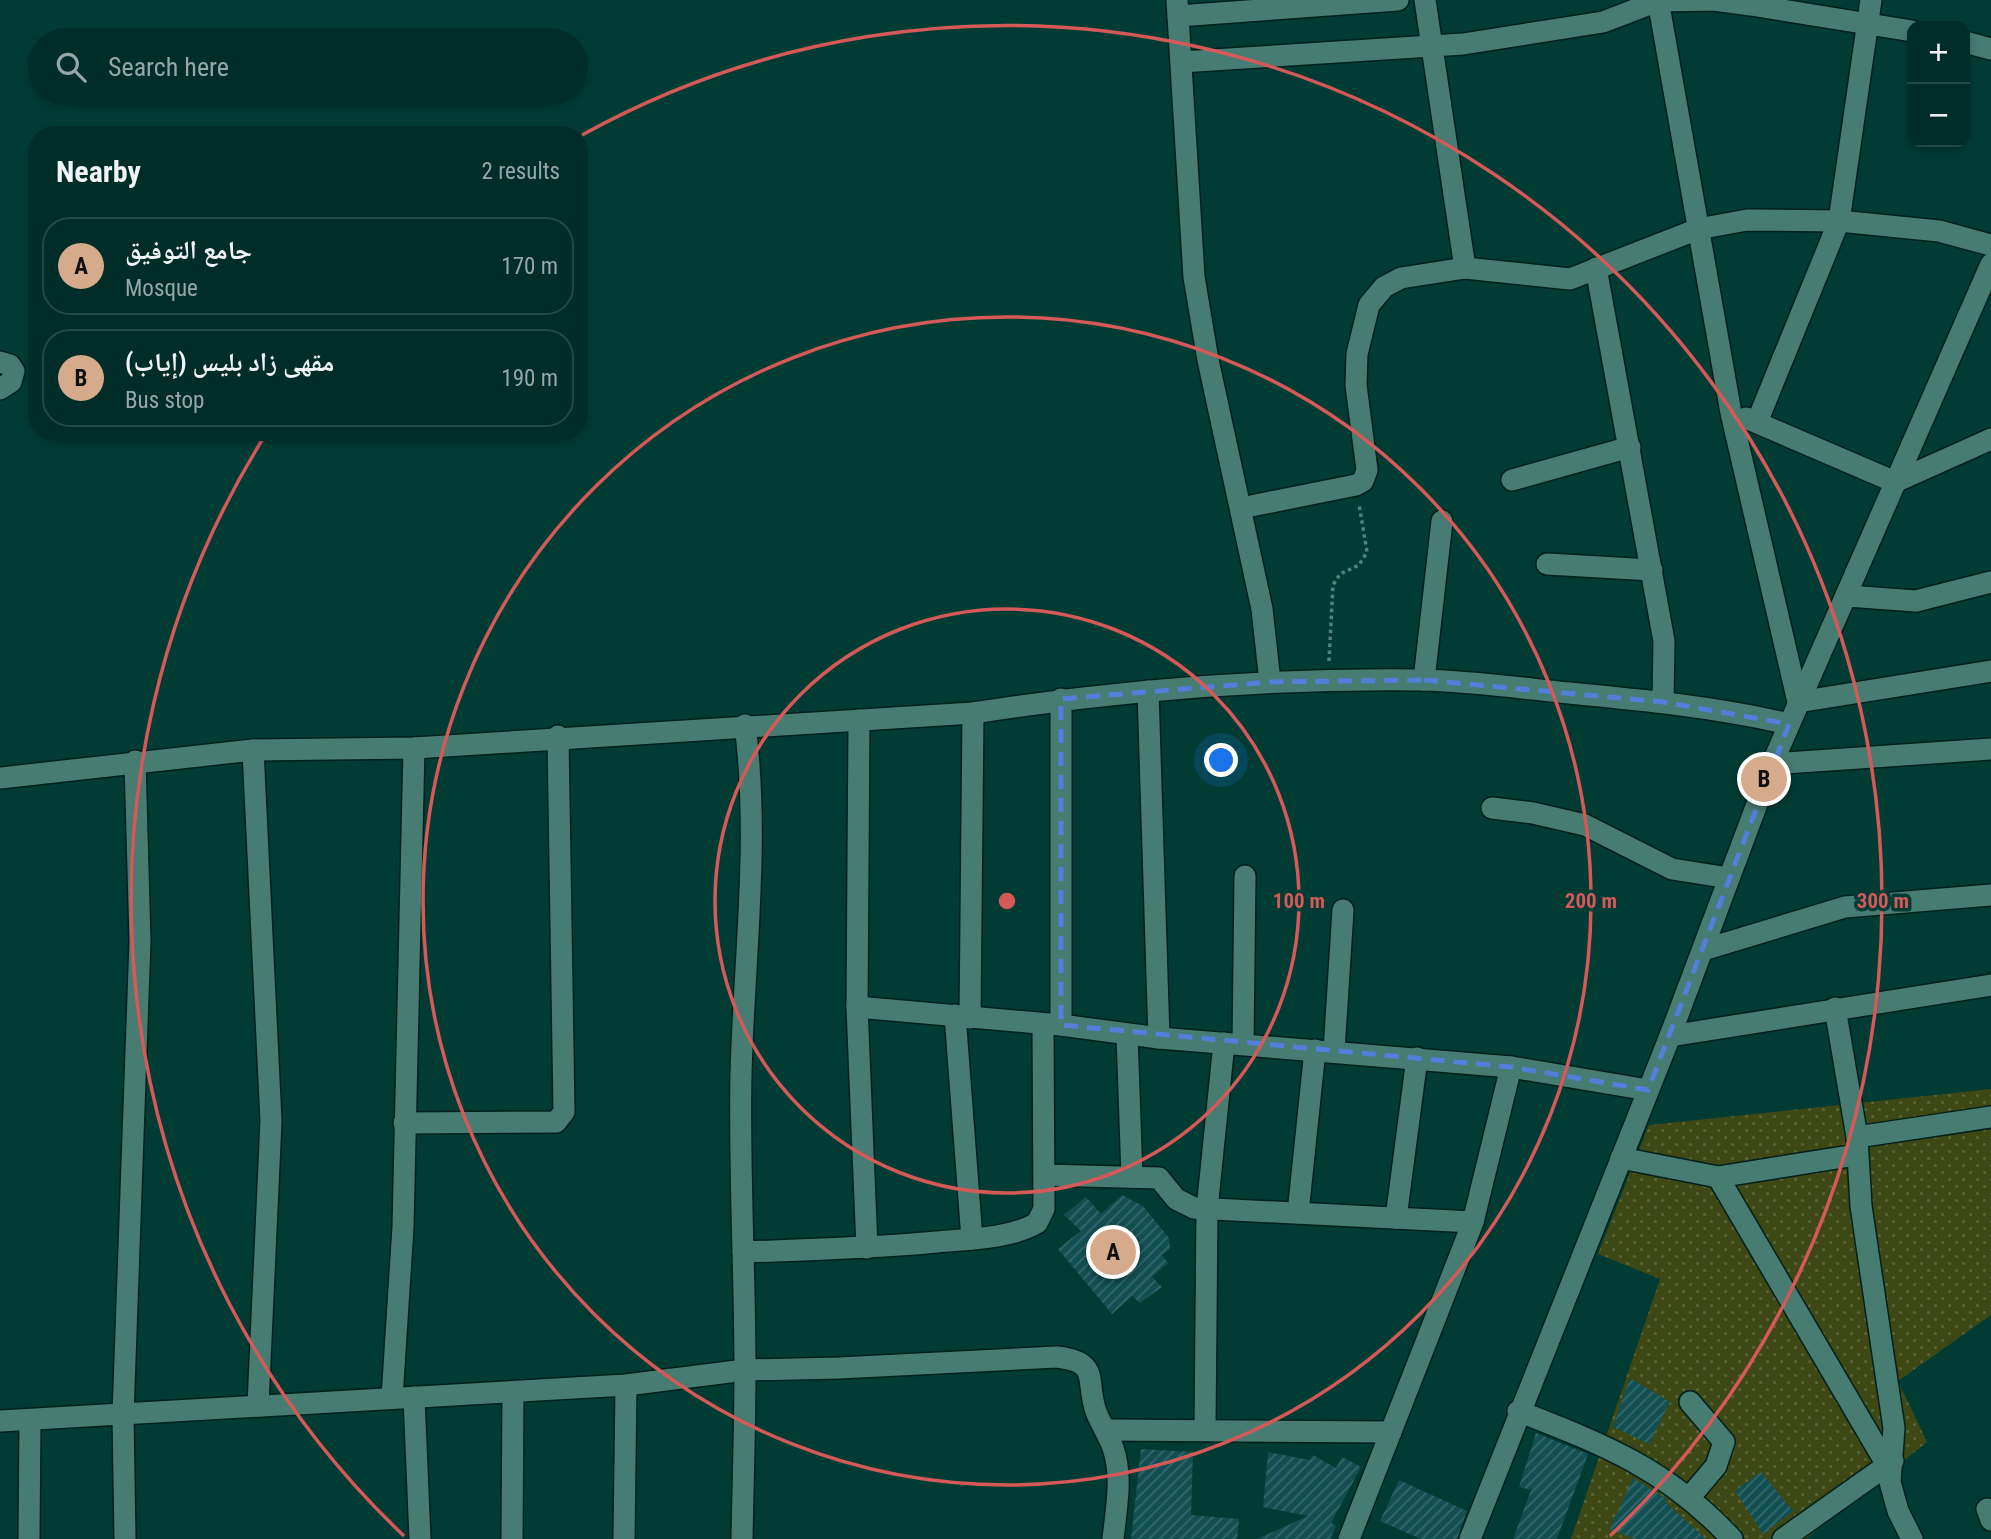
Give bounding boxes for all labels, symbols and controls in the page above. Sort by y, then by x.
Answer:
map controls [1907,21,1970,147]
button: + [1907,21,1970,84]
search box [28,28,588,105]
icon: search [52,48,90,86]
text: Search here [108,52,229,82]
button: − [1907,84,1970,147]
text: Nearby [56,154,141,189]
text: 2 results [482,158,560,185]
text: جامع التوفيق [125,235,252,265]
text: A [74,253,88,280]
text: 170 m [501,253,558,280]
text: Mosque [125,275,198,302]
text: مقهى زاد بليس (إياب) [125,347,334,377]
text: B [75,365,87,392]
text: 190 m [501,365,558,392]
text: Bus stop [125,387,204,414]
your location [1204,743,1238,777]
pin: B [1741,753,1787,805]
centre of rings [995,889,1019,913]
text: 100 m [1273,889,1325,913]
text: 200 m [1565,889,1617,913]
text: 300 m [1857,889,1909,913]
pin: A [1090,1226,1136,1278]

